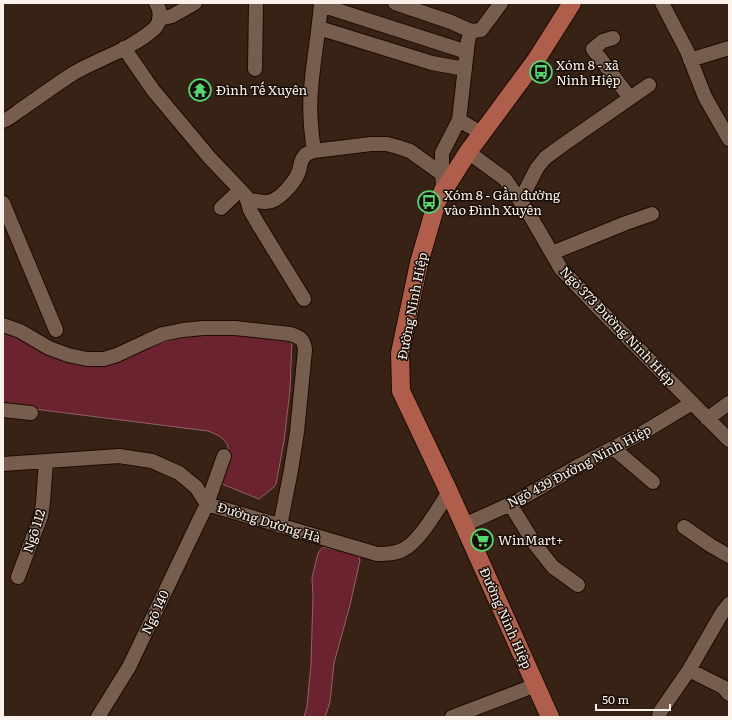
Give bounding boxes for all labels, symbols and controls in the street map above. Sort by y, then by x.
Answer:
place label: Xóm 8 - xã Ninh Hiệp [556,55,620,89]
bus stop icon: Xóm 8 - xã Ninh Hiệp [528,59,554,85]
temple icon: Đình Tế Xuyên [187,77,213,103]
place label: Đình Tế Xuyên [216,80,308,99]
place label: Xóm 8 - Gần đường vào Đình Xuyên [444,185,561,219]
bus stop icon: Xóm 8 - Gần đường vào Đình Xuyên [416,189,442,215]
street label: Đường Ninh Hiệp [392,250,431,361]
street label: Ngõ 373 Đường Ninh Hiệp [556,262,681,390]
street label: Ngõ 439 Đường Ninh Hiệp [504,420,654,512]
street label: Đường Dương Hà [215,497,323,546]
street label: Ngõ 112 [18,506,50,555]
supermarket icon: WinMart+ [469,527,495,553]
place label: WinMart+ [498,530,564,549]
street label: Đường Ninh Hiệp [476,564,537,672]
street label: Ngõ 140 [136,586,173,637]
scale bar [596,686,670,712]
text: 50 m [602,690,629,708]

